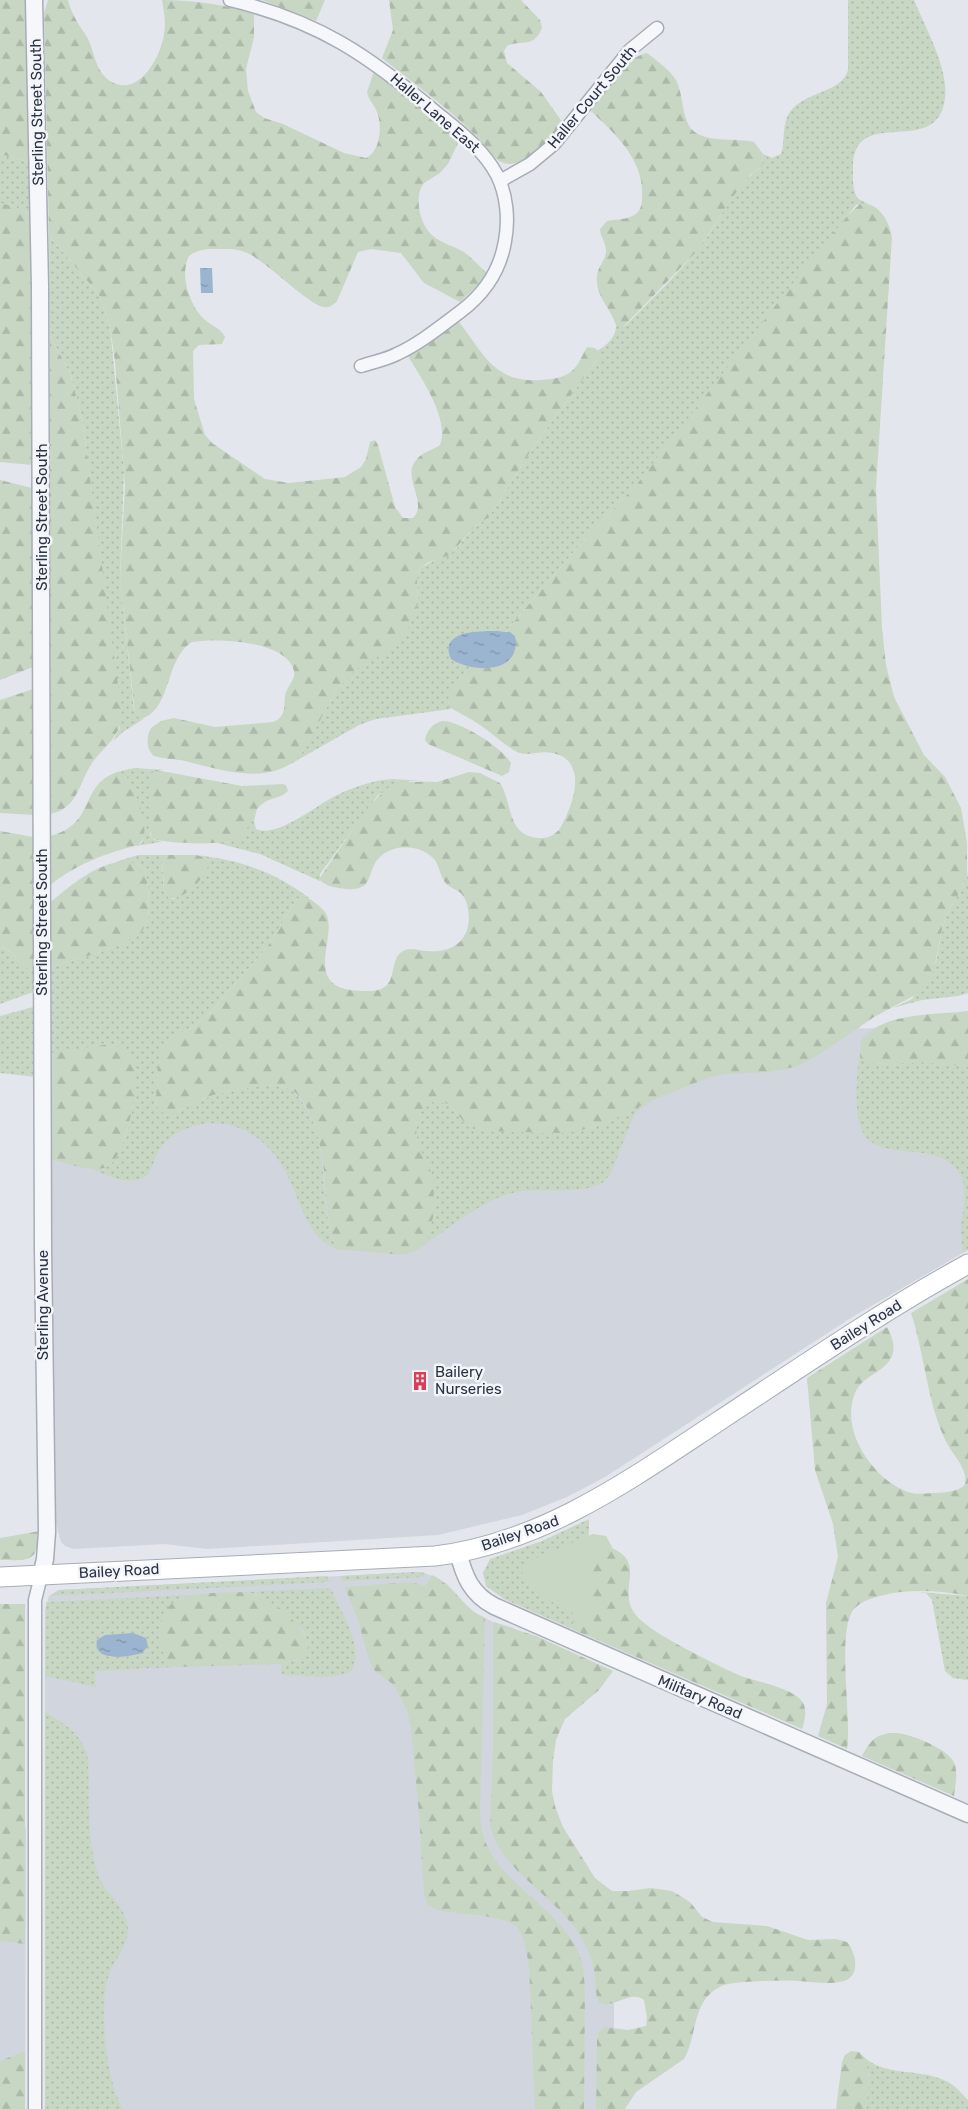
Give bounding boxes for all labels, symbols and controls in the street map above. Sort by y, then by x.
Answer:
street label: Sterling Street South [27,38,47,186]
street label: Haller Court South [544,42,640,152]
street label: Haller Lane East [387,69,483,157]
street label: Sterling Street South [33,443,51,591]
street label: Sterling Street South [33,848,51,996]
street label: Sterling Avenue [34,1250,52,1360]
street label: Bailey Road [827,1296,905,1354]
place label: Bailery Nurseries [435,1363,502,1398]
building icon: Bailery Nurseries [409,1370,431,1392]
street label: Bailey Road [479,1511,561,1555]
street label: Bailey Road [78,1560,160,1582]
street label: Military Road [655,1671,745,1723]

